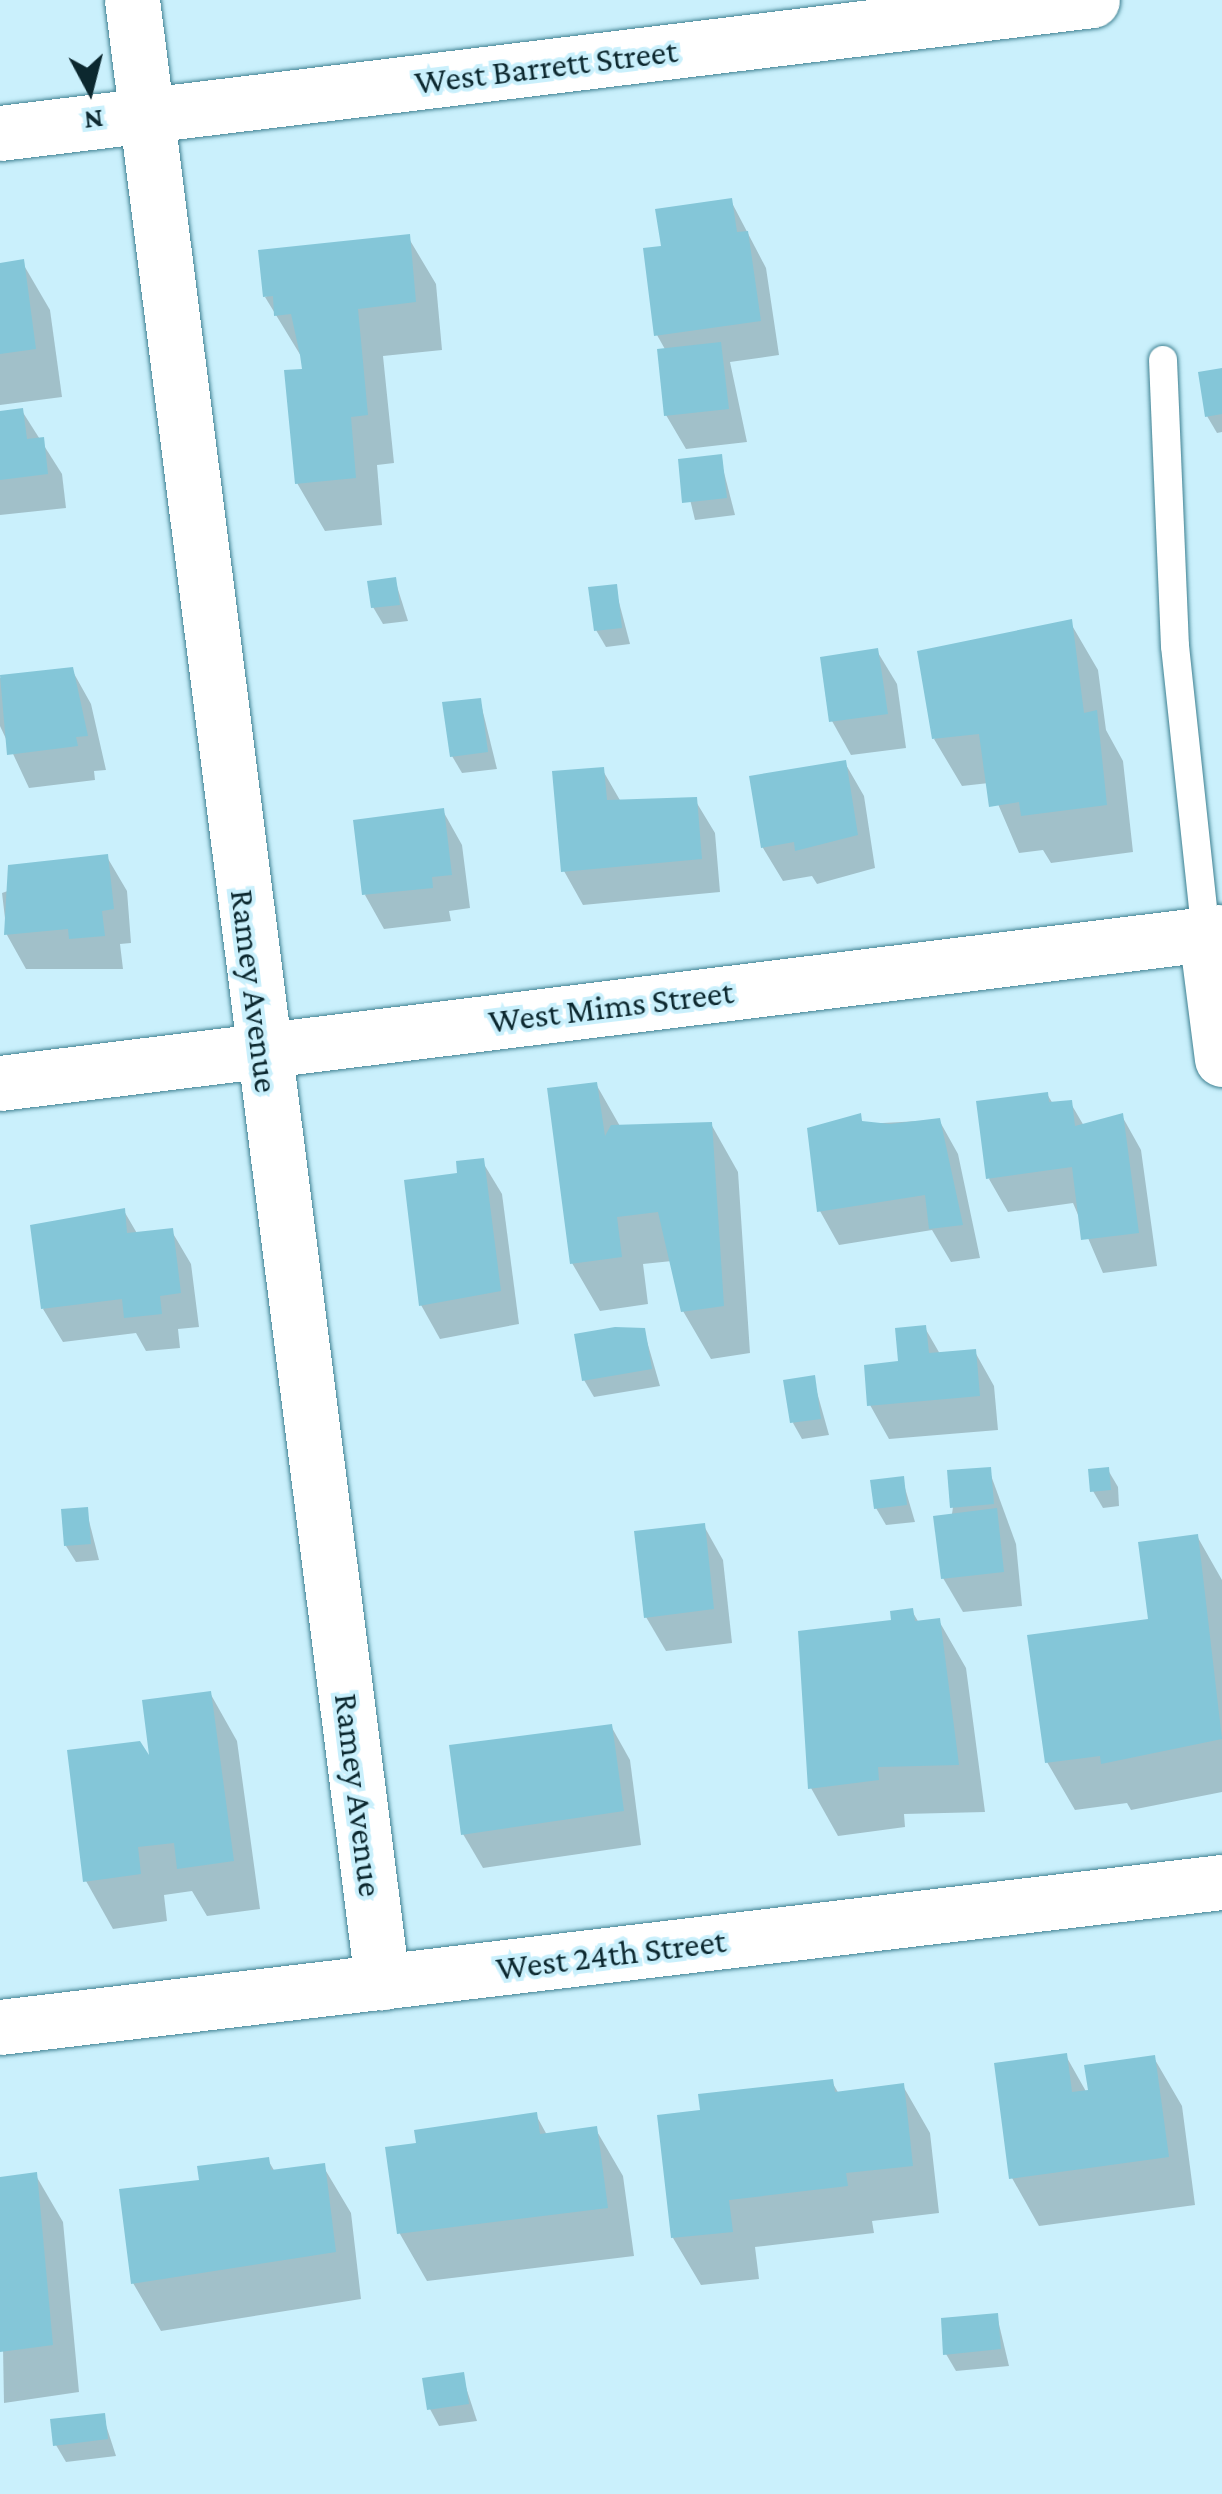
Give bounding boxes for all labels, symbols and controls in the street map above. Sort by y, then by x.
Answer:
street label: West Barrett Street [412,30,680,104]
north arrow [40,40,140,140]
text: N [82,104,105,137]
street label: Ramey Avenue [221,887,287,1095]
street label: West Mims Street [486,971,736,1043]
street label: Ramey Avenue [325,1691,391,1899]
street label: West 24th Street [494,1920,728,1990]

